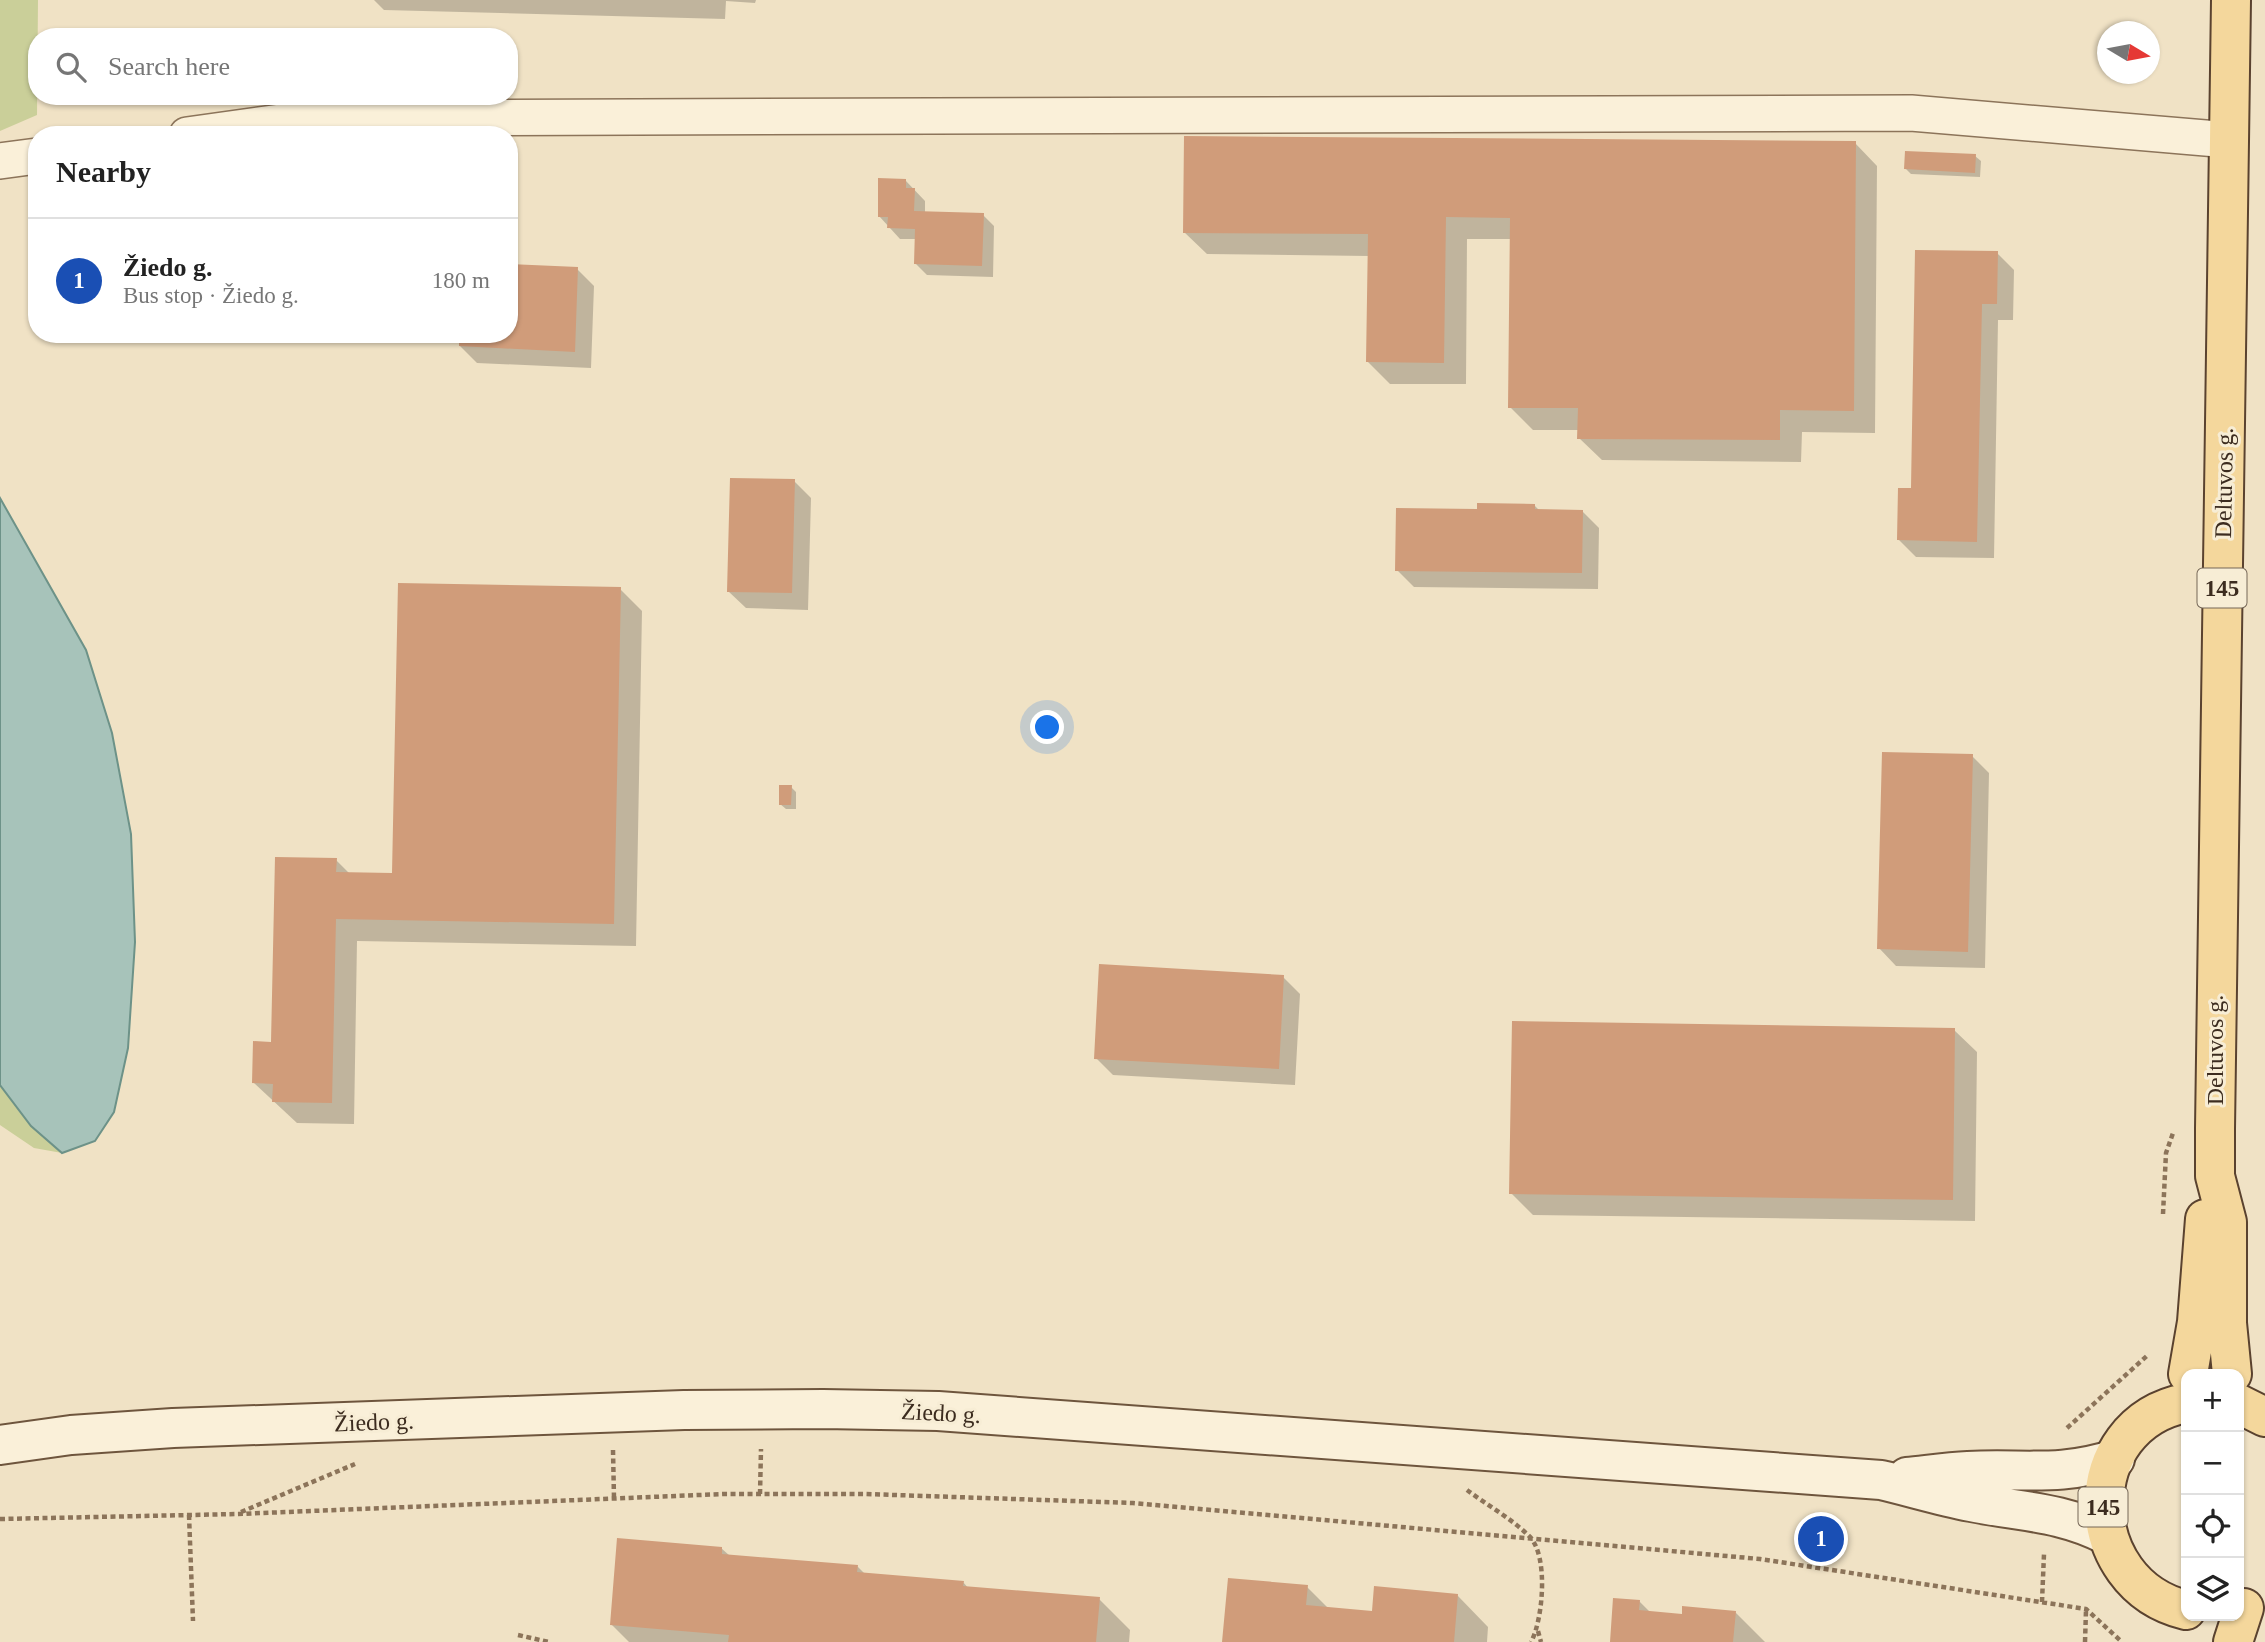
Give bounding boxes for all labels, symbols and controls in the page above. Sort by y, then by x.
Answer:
north arrow [2097,21,2160,84]
search box [28,28,518,105]
icon: search [52,48,90,86]
text: Search here [108,52,230,81]
text: Nearby [56,155,151,188]
text: Žiedo g. [123,253,213,282]
text: 1 [73,268,85,293]
text: 180 m [432,268,490,293]
text: Bus stop · Žiedo g. [123,283,299,308]
street label: Deltuvos g. [2210,427,2238,539]
road number: 145 [2198,568,2246,608]
your location [1030,710,1064,744]
street label: Deltuvos g. [2202,995,2228,1105]
map controls [2181,1369,2244,1621]
button: + [2181,1369,2244,1432]
street label: Žiedo g. [900,1398,982,1428]
street label: Žiedo g. [334,1408,414,1436]
button: − [2181,1432,2244,1495]
road number: 145 [2078,1488,2128,1526]
button: locate [2181,1495,2244,1558]
pin: 1 [1798,1513,1844,1565]
button: layers [2181,1558,2244,1621]

